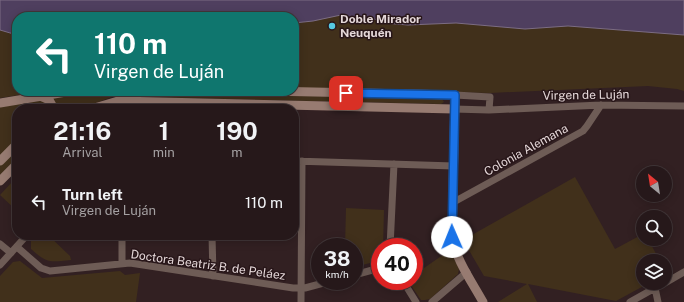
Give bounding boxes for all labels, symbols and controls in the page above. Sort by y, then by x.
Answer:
place label: Doble Mirador Neuquén [340,12,421,40]
marker: Doble Mirador Neuquén [327,21,337,31]
text: 110 m [94,27,167,60]
icon: left [28,28,80,80]
text: Virgen de Luján [94,61,224,82]
pin [329,76,363,110]
icon: arrive [335,82,357,104]
street label: Virgen de Luján [542,87,630,103]
text: 21:16 [53,117,111,145]
text: 1 [159,117,169,145]
text: 190 [216,117,258,145]
street label: Colonia Alemana [482,121,570,179]
text: Arrival [62,145,102,160]
text: min [153,145,175,160]
text: m [231,145,243,160]
north arrow [636,166,672,202]
map controls [636,166,672,290]
text: Turn left [62,186,123,203]
icon: left [28,191,50,213]
text: 110 m [245,194,283,211]
text: Virgen de Luján [62,203,156,218]
button: search [636,210,672,246]
position arrow [431,216,473,258]
speed limit sign: 40 [371,238,423,290]
street label: Doctora Beatriz B. de Peláez [130,247,286,283]
text: 38 [324,247,350,271]
button: layers [636,254,672,290]
text: km/h [325,268,349,280]

